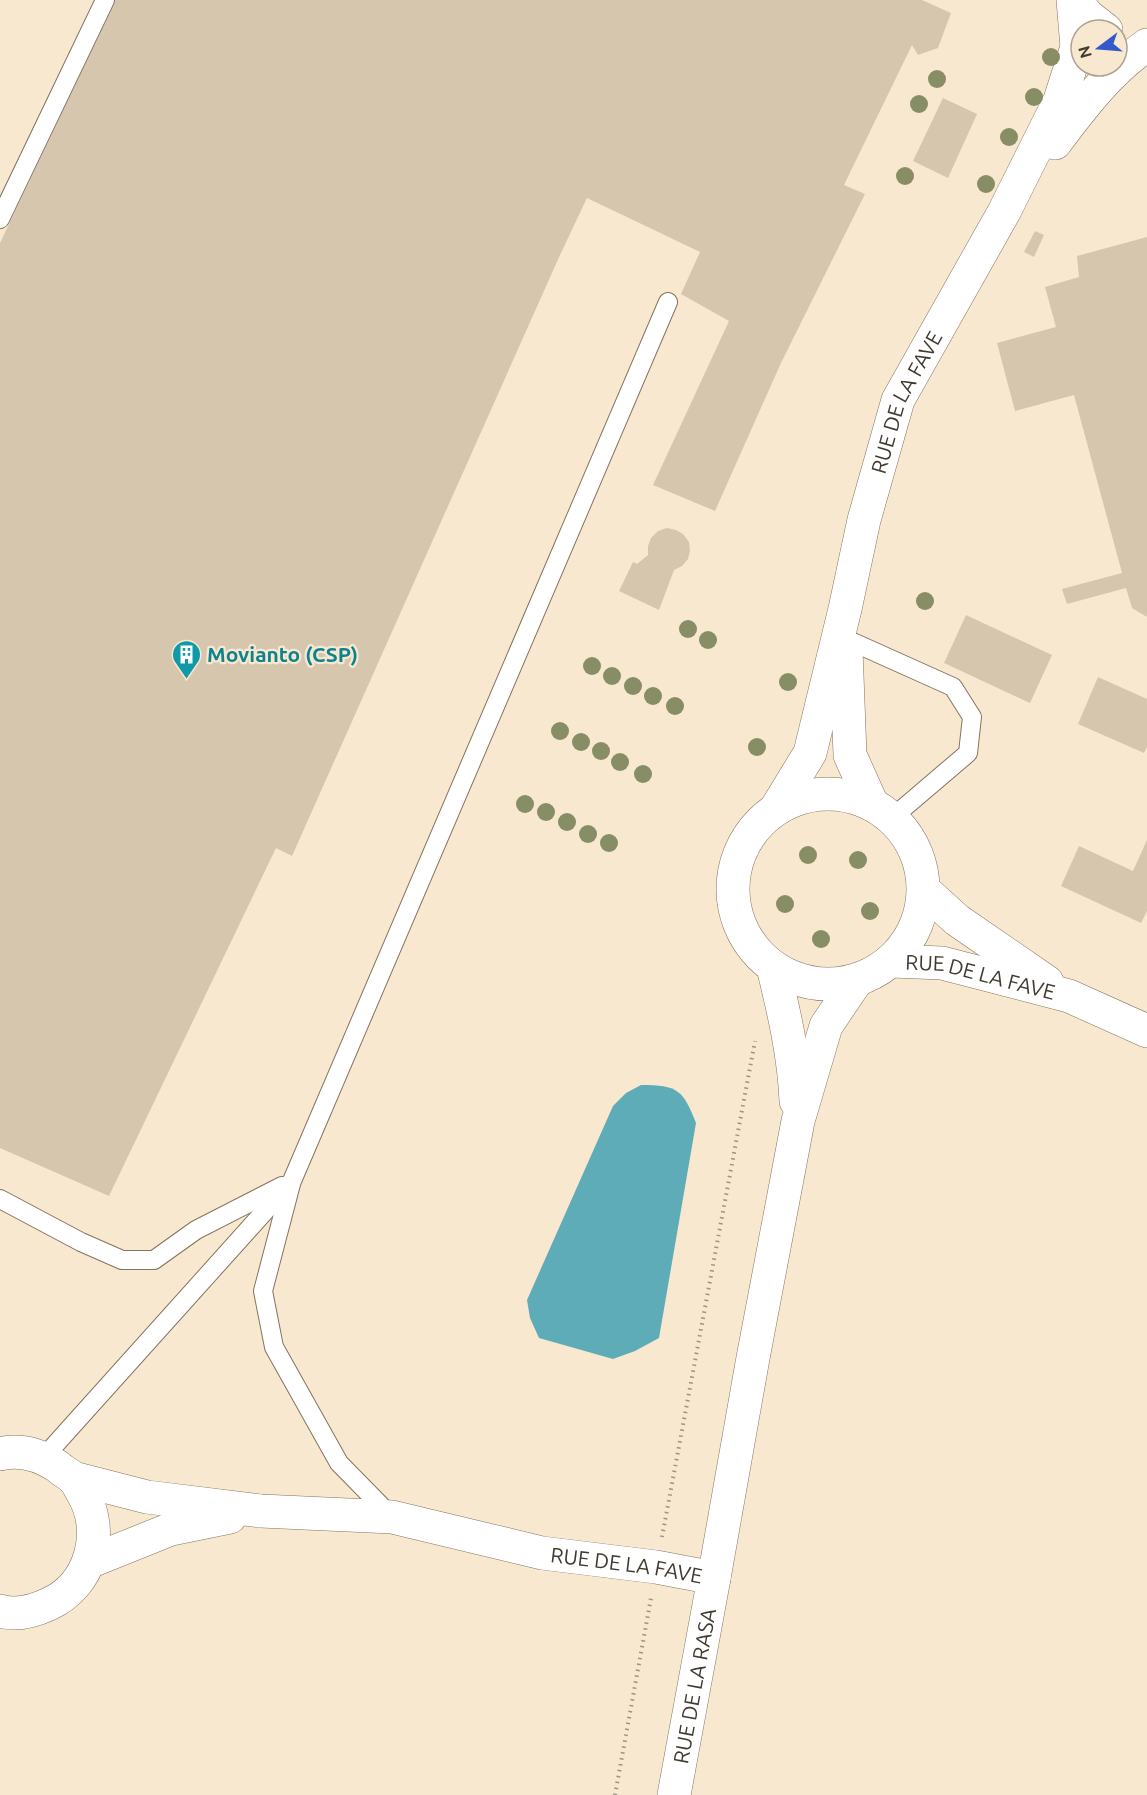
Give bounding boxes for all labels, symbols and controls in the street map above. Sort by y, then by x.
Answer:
north arrow [1069,18,1129,78]
text: N [1074,44,1095,60]
street label: RUE DE LA FAVE [866,327,946,476]
building icon: Movianto (CSP) [170,638,202,680]
place label: Movianto (CSP) [207,642,358,666]
street label: RUE DE LA FAVE [905,950,1058,1004]
street label: RUE DE LA FAVE [549,1542,704,1588]
street label: RUE DE LA RASA [668,1606,720,1765]

